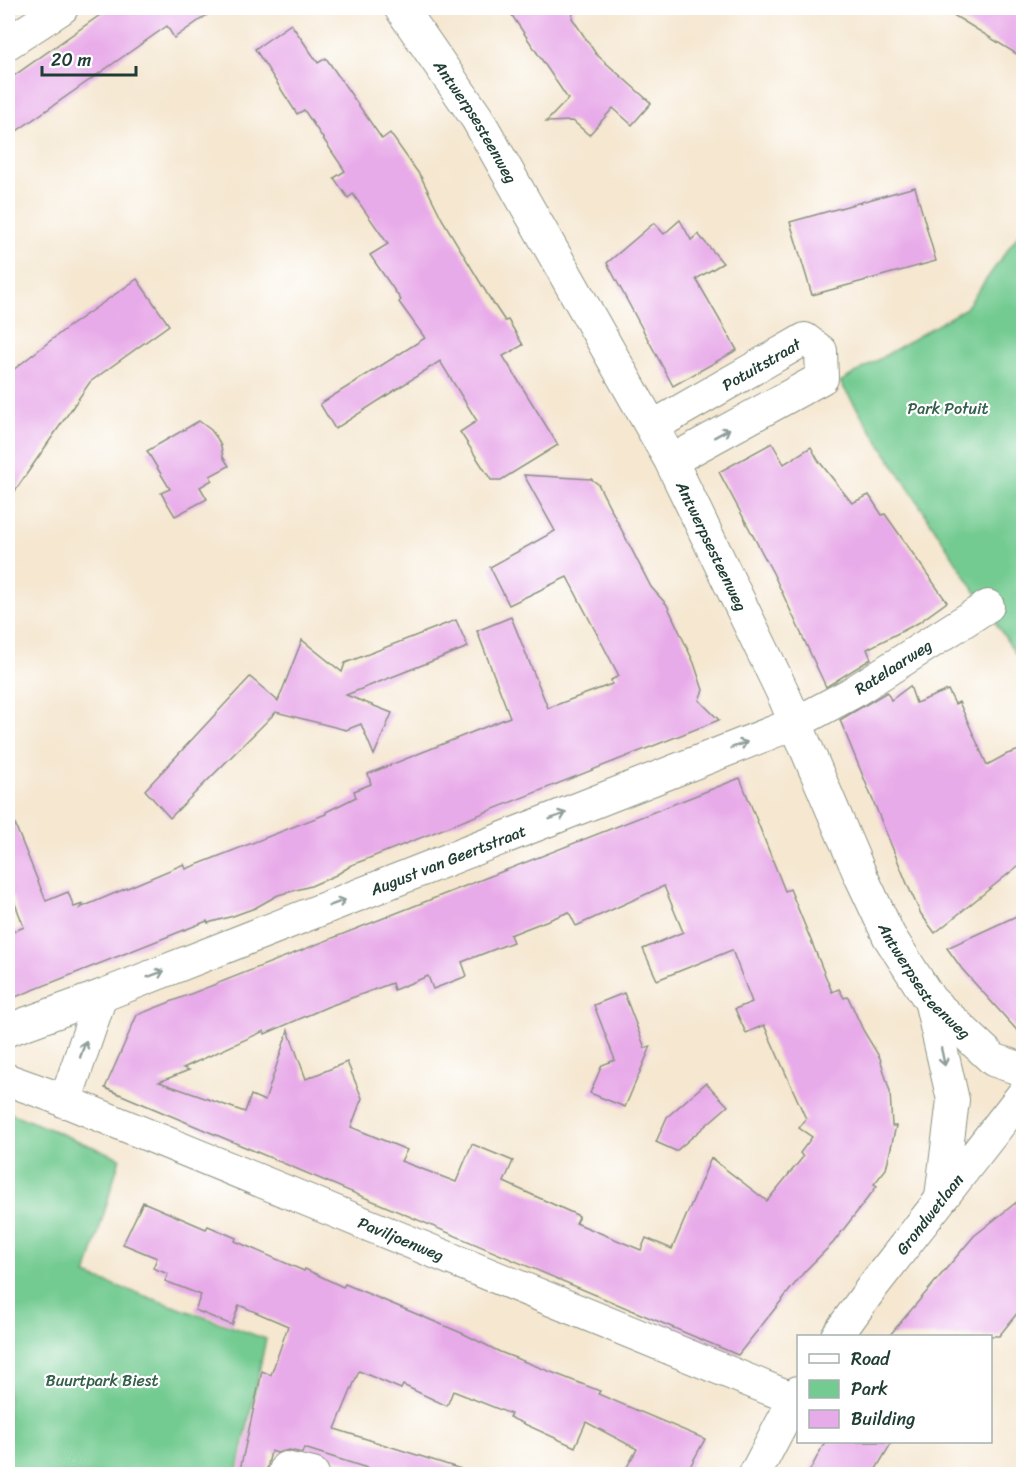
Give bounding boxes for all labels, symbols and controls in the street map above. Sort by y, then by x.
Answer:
scale bar [42,39,136,77]
text: 20 m [51,44,91,76]
street label: Antwerpsesteenweg [426,53,526,189]
street label: Potuitstraat [716,330,807,399]
park label: Park Potuit [908,394,988,423]
one-way arrow [713,427,730,439]
street label: Antwerpsesteenweg [668,475,756,616]
street label: Ratelaarweg [848,631,938,702]
one-way arrow [730,738,748,749]
one-way arrow [548,810,567,821]
street label: August van Geertstraat [365,816,530,904]
one-way arrow [328,897,346,908]
street label: Antwerpsesteenweg [870,917,978,1046]
one-way arrow [146,968,165,979]
one-way arrow [79,1040,90,1059]
one-way arrow [938,1046,949,1066]
street label: Grondwetlaan [888,1166,971,1261]
street label: Paviljoenweg [354,1208,449,1269]
legend [797,1335,992,1443]
text: Road [851,1343,891,1375]
park label: Buurtpark Biest [46,1366,158,1395]
text: Park [851,1373,888,1405]
text: Building [851,1403,915,1435]

